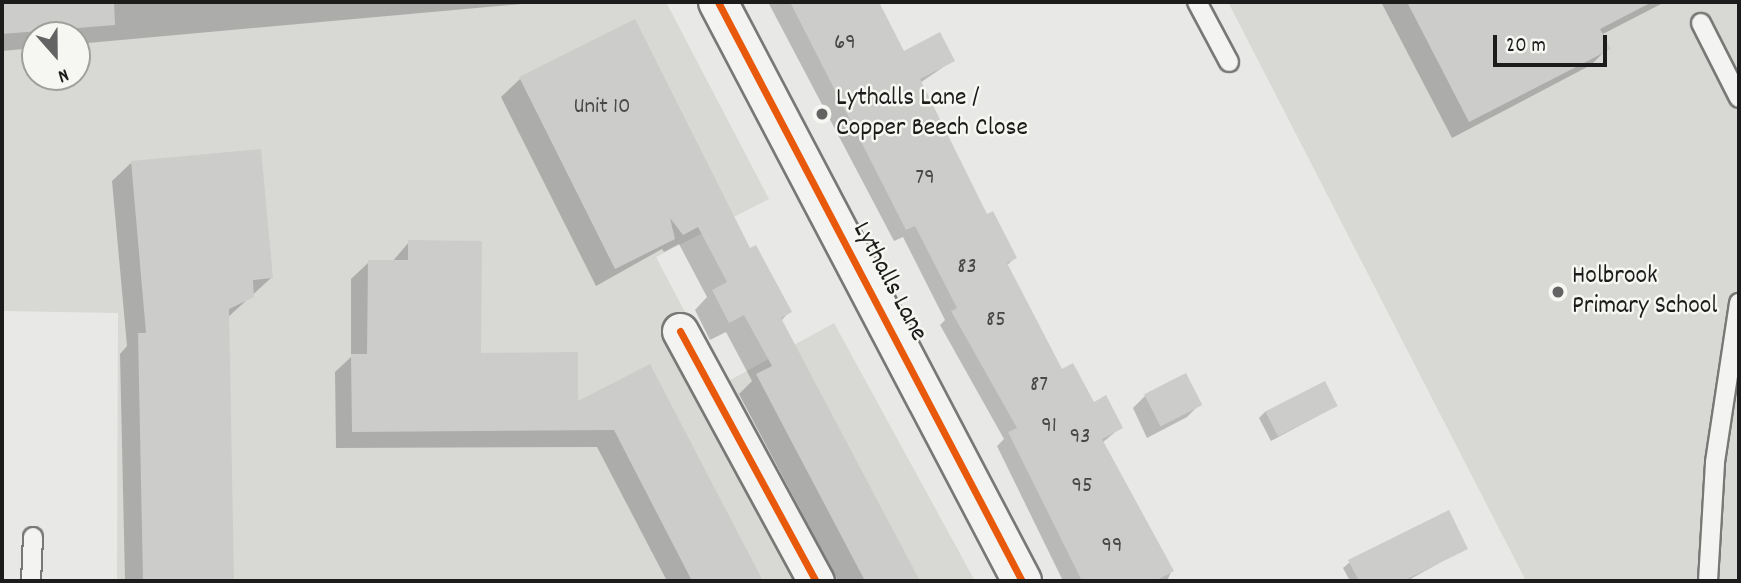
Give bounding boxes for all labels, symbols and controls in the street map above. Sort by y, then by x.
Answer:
north arrow [21,21,91,91]
scale bar [1496,21,1610,65]
house number: 69 [834,30,856,58]
text: 20 m [1506,32,1546,62]
text: N [54,60,72,88]
place label: Lythalls Lane / Copper Beech Close [836,83,1028,144]
house number: Unit 10 [573,94,631,122]
marker: Lythalls Lane / Copper Beech Close [814,106,830,122]
house number: 79 [915,165,935,193]
street label: Lythalls Lane [845,217,933,347]
house number: 83 [957,254,977,282]
place label: Holbrook Primary School [1572,261,1718,322]
marker: Holbrook Primary School [1550,284,1566,300]
house number: 85 [986,307,1006,335]
house number: 87 [1030,372,1048,400]
house number: 91 [1041,413,1057,441]
house number: 93 [1070,424,1090,452]
house number: 95 [1071,473,1093,501]
house number: 99 [1101,533,1123,561]

